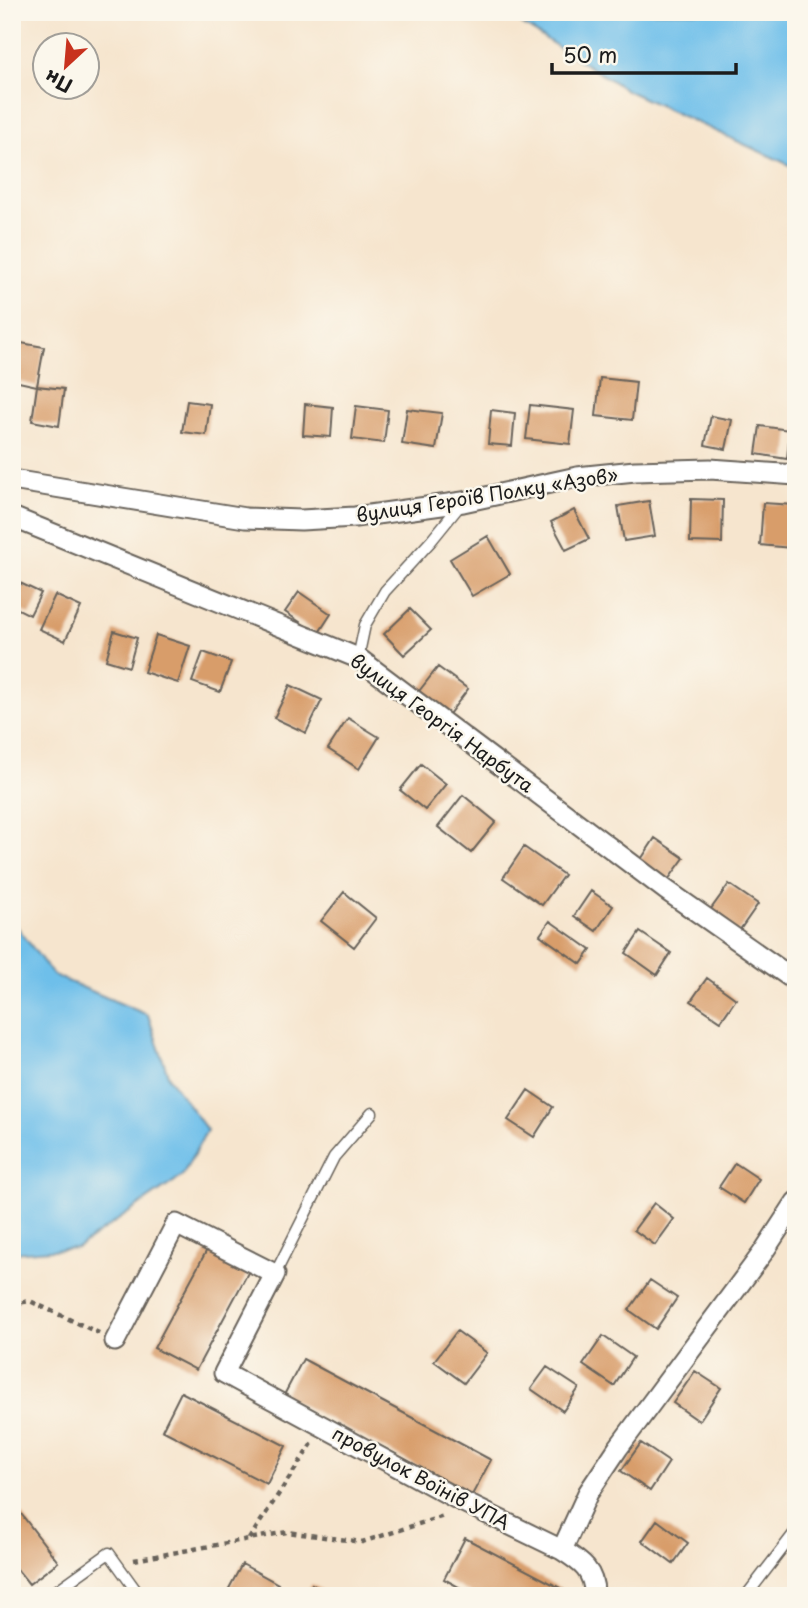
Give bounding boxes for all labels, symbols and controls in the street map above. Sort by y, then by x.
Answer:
north arrow [32,32,102,102]
scale bar [552,32,736,76]
text: 50 m [563,38,617,70]
text: Пн [40,64,77,101]
street label: вулиця Героїв Полку «Азов» [354,459,620,529]
street label: вулиця Георгія Нарбута [345,646,541,799]
street label: провулок Воїнів УПА [328,1418,515,1536]

